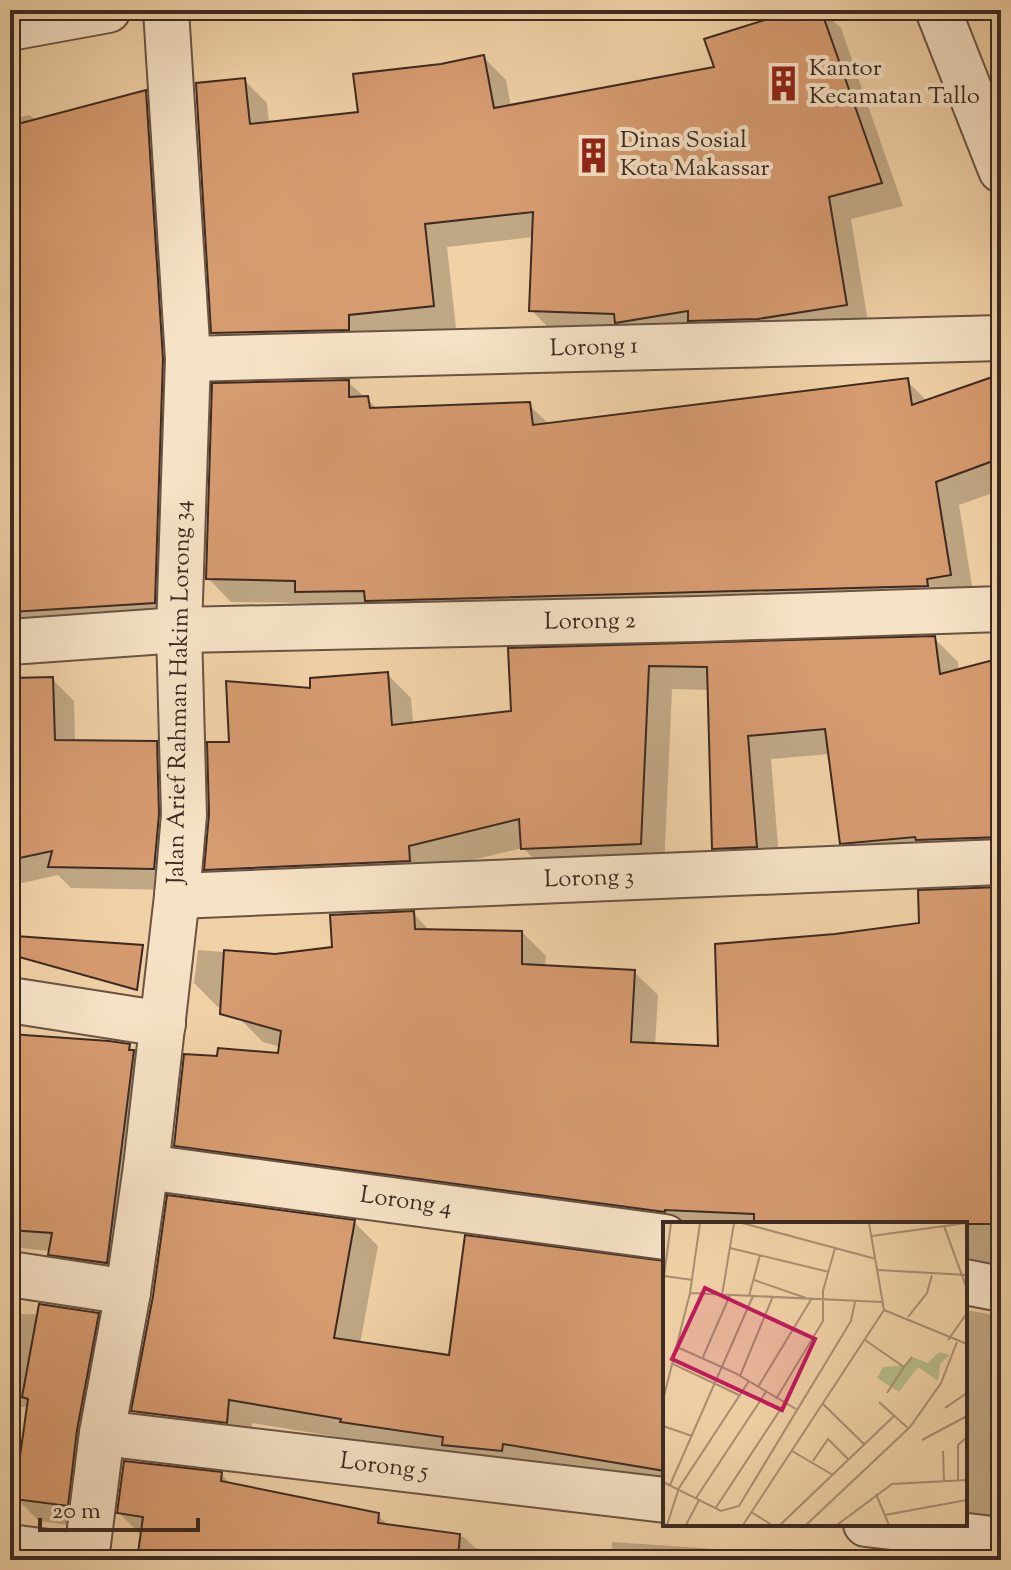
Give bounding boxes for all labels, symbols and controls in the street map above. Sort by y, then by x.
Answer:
place label: Kantor Kecamatan Tallo [809,52,980,114]
building icon: Kantor Kecamatan Tallo [764,64,802,102]
place label: Dinas Sosial Kota Makassar [620,124,770,186]
building icon: Dinas Sosial Kota Makassar [575,136,613,174]
street label: Lorong 1 [549,329,639,367]
street label: Jalan Arief Rahman Hakim Lorong 34 [160,500,200,886]
street label: Lorong 2 [544,604,636,640]
street label: Lorong 3 [543,860,635,898]
street label: Lorong 4 [358,1179,454,1225]
inset map [663,1222,967,1526]
street label: Lorong 5 [338,1445,430,1489]
scale bar [40,1482,198,1532]
text: 20 m [52,1495,101,1529]

